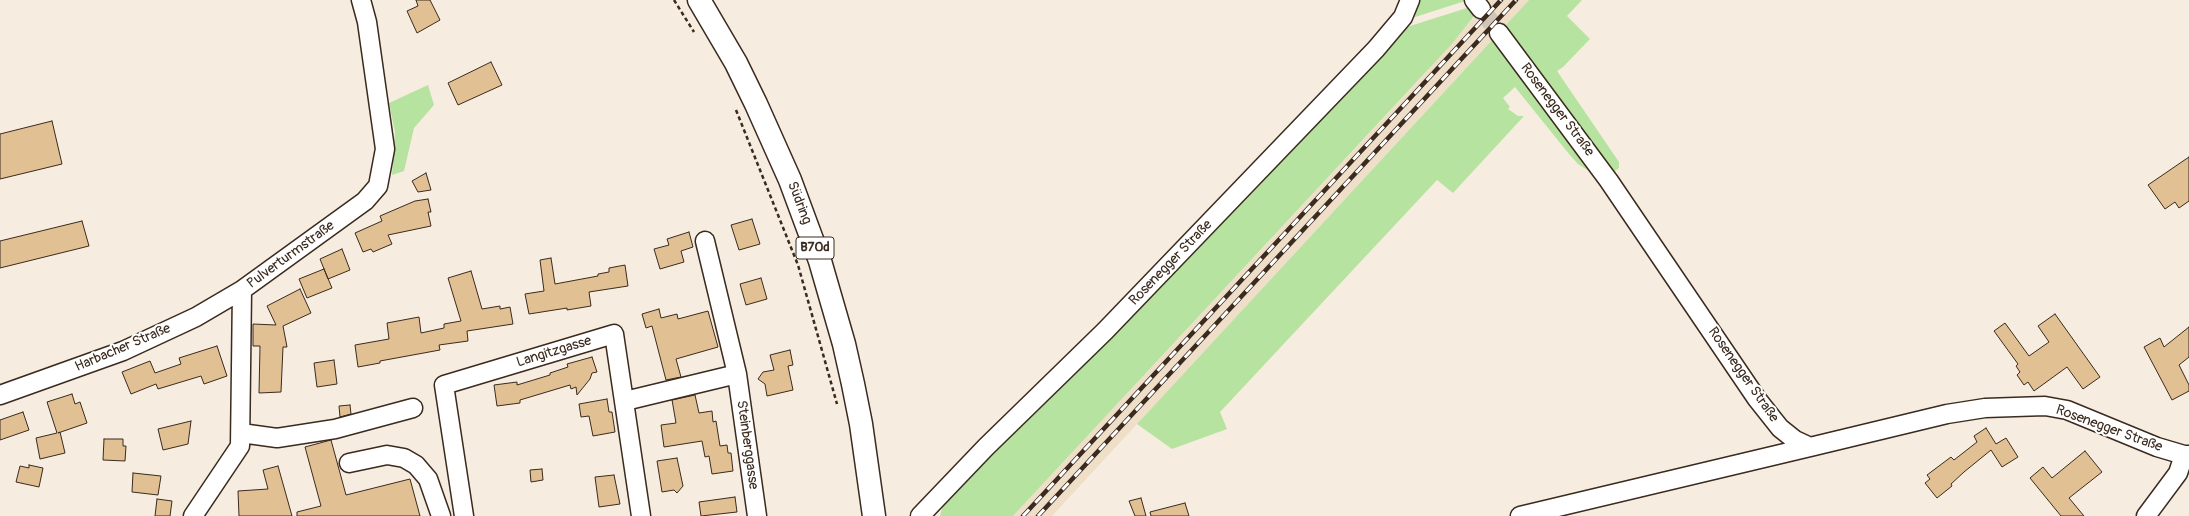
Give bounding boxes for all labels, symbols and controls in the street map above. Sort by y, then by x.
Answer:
street label: Rosenegger Straße [1517,60,1597,160]
street label: Südring [783,179,815,227]
street label: Rosenegger Straße [1126,217,1216,309]
street label: Pulverturmstraße [244,218,338,292]
road number: B70d [796,237,834,259]
street label: Harbacher Straße [73,320,173,376]
street label: Rosenegger Straße [1704,324,1782,426]
street label: Langitzgasse [515,333,593,371]
street label: Steinberggasse [732,399,762,491]
street label: Rosenegger Straße [2053,402,2165,456]

